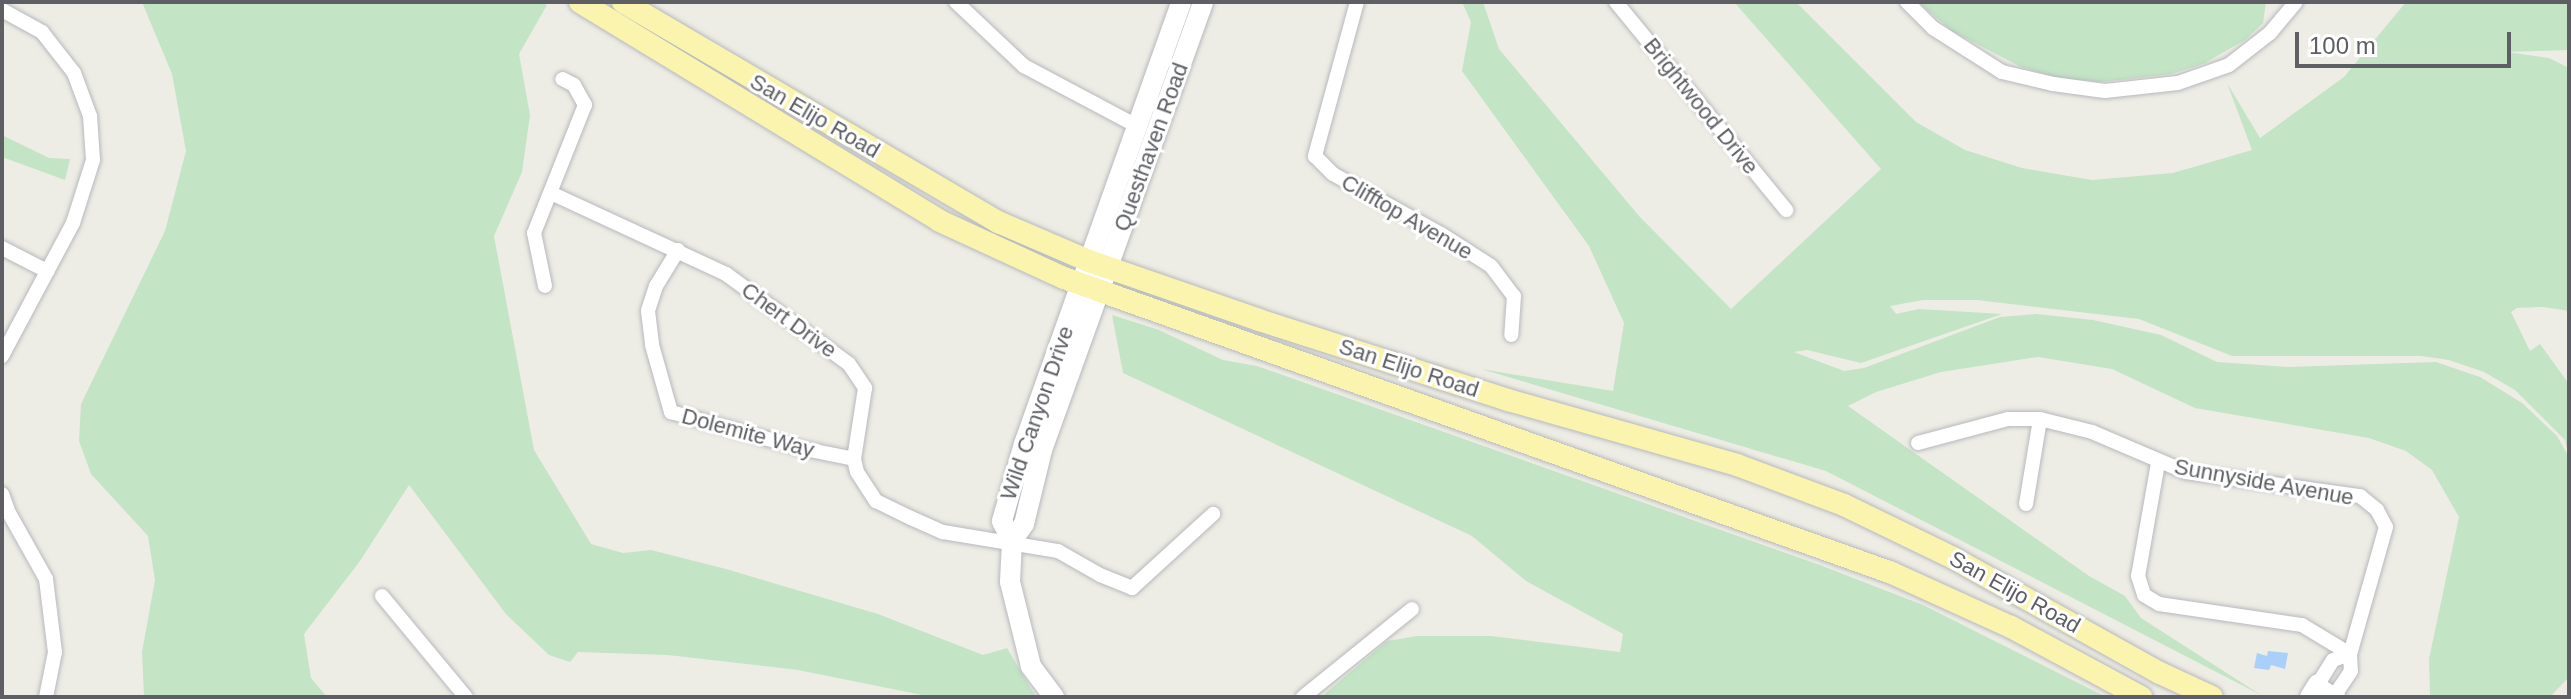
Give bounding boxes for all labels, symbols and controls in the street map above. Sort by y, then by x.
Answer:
scale bar [2299,16,2515,66]
text: 100 m [2309,32,2376,59]
street label: Brightwood Drive [1638,33,1764,179]
street label: Questhaven Road [1108,59,1194,235]
street label: San Elijo Road [745,68,885,164]
street label: Clifftop Avenue [1336,168,1478,266]
street label: Chert Drive [736,277,842,363]
street label: Wild Canyon Drive [995,323,1079,503]
street label: San Elijo Road [1336,333,1482,403]
street label: Dolemite Way [679,403,817,463]
street label: Sunnyside Avenue [2172,453,2356,511]
street label: San Elijo Road [1945,545,2085,639]

